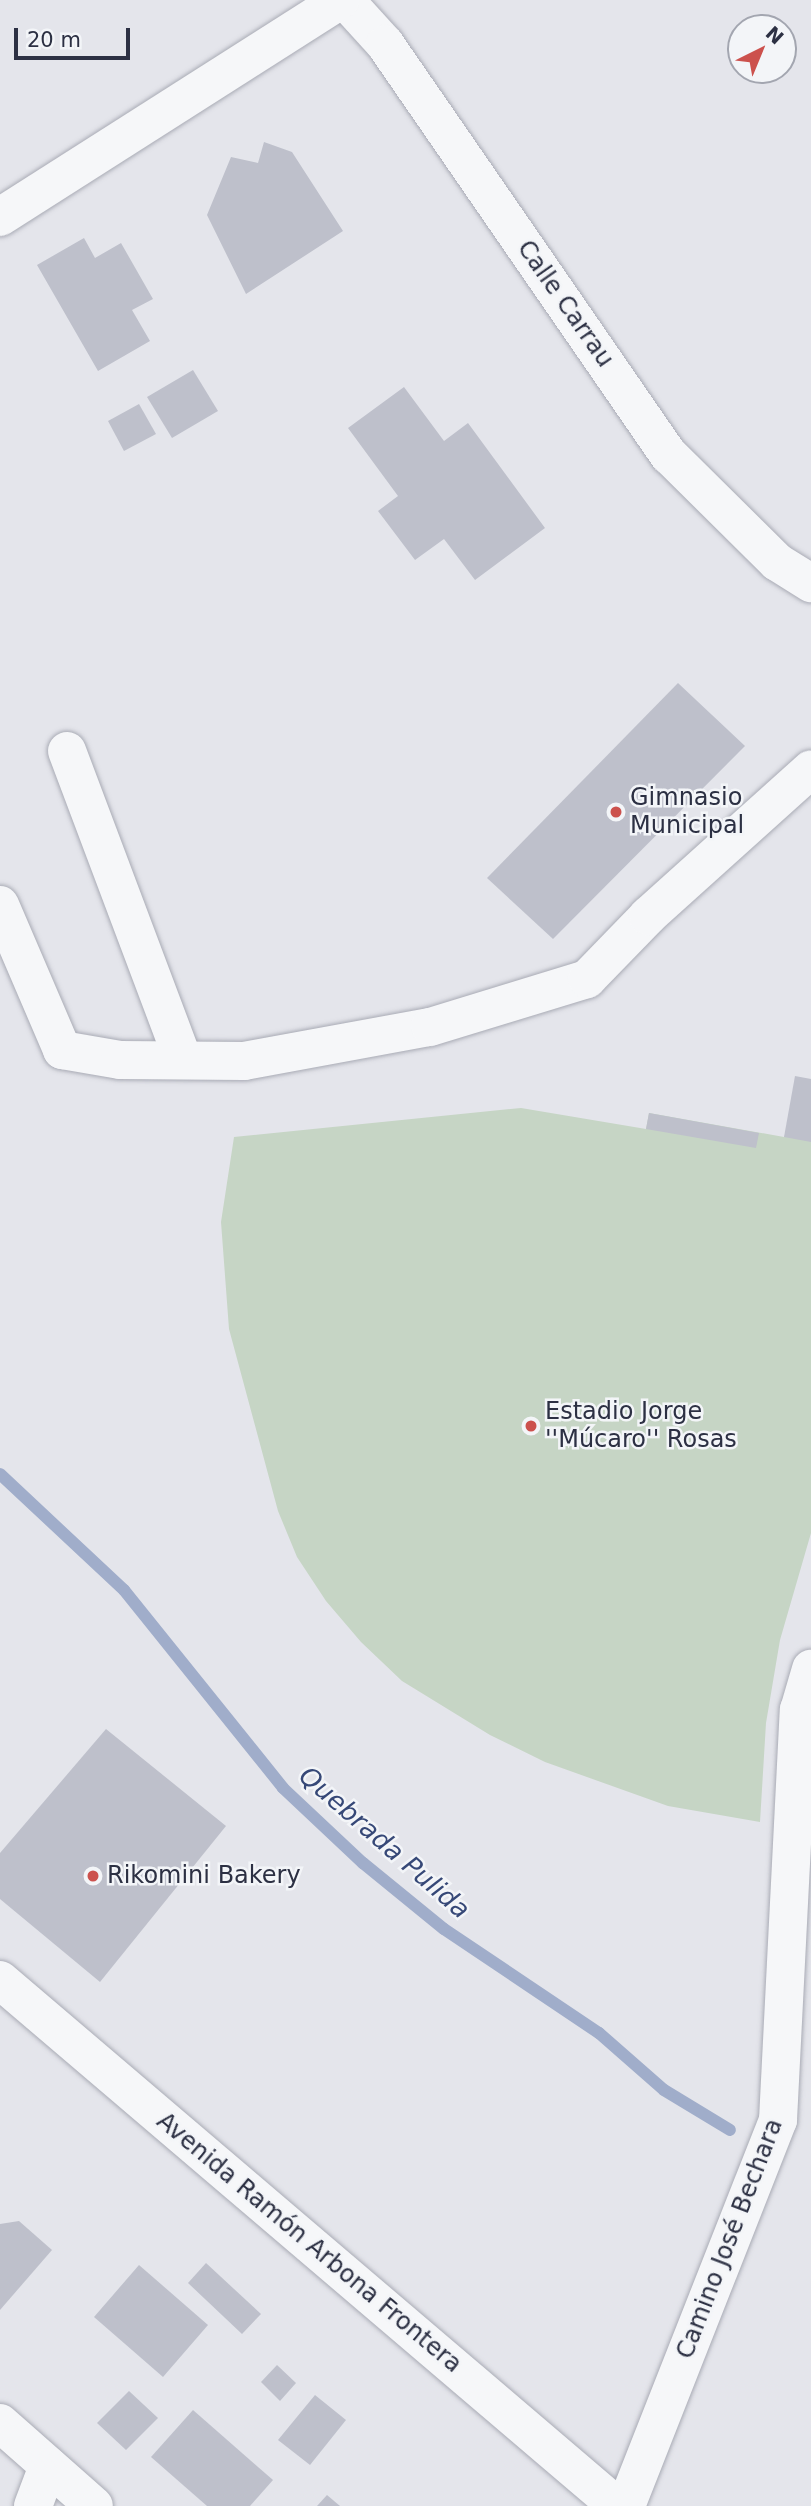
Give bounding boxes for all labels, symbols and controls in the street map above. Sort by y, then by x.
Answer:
scale bar [18,14,133,58]
north arrow [727,14,797,84]
text: N [762,22,788,49]
text: 20 m [27,28,81,52]
street label: Calle Carrau [511,235,619,373]
place label: Gimnasio Municipal [630,784,744,840]
marker: Gimnasio Municipal [608,804,624,820]
place label: Estadio Jorge ''Múcaro'' Rosas [545,1398,737,1454]
marker: Estadio Jorge ''Múcaro'' Rosas [523,1418,539,1434]
water label: Quebrada Pulida [292,1760,476,1926]
place label: Rikomini Bakery [107,1862,301,1890]
marker: Rikomini Bakery [85,1868,101,1884]
street label: Avenida Ramón Arbona Frontera [151,2107,467,2379]
street label: Camino José Bechara [671,2115,789,2363]

